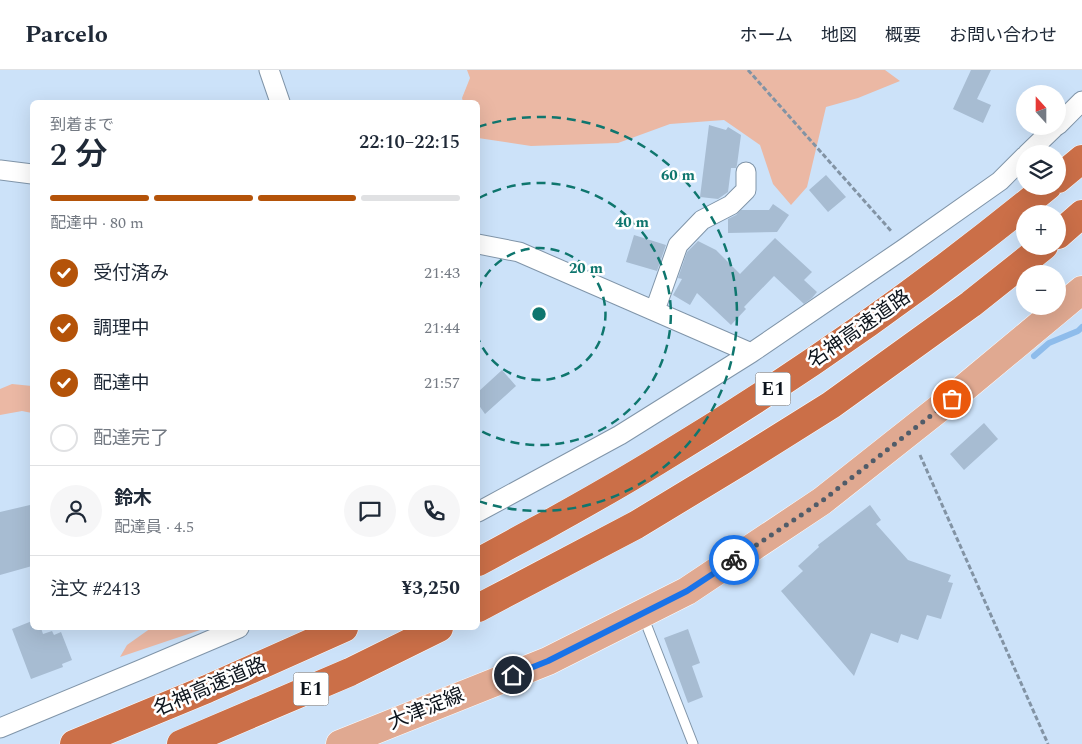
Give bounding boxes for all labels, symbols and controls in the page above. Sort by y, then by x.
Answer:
text: Parcelo [25,17,108,53]
text: ホーム [740,22,793,49]
text: 地図 [821,22,857,49]
text: 概要 [885,22,921,49]
text: お問い合わせ [949,22,1057,49]
north arrow [1016,85,1066,135]
map controls [1016,85,1066,315]
text: 到着まで [50,113,114,137]
text: 22:10–22:15 [359,128,460,157]
text: 2 分 [50,131,107,180]
button: layers [1016,145,1066,195]
text: 60 m [661,164,696,187]
button: + [1016,205,1066,255]
text: 配達中 · 80 m [50,211,144,235]
text: 40 m [615,211,650,234]
text: 20 m [569,257,604,280]
icon: check [50,259,78,287]
text: 受付済み [93,259,169,288]
text: 21:43 [424,261,460,285]
button: − [1016,265,1066,315]
street label: 名神高速道路 [801,282,917,376]
centre of rings [530,305,548,323]
icon: check [50,314,78,342]
text: 調理中 [93,314,150,343]
text: 21:44 [424,316,460,340]
icon: check [50,369,78,397]
text: 配達中 [93,369,150,398]
text: 21:57 [424,371,460,395]
road number: E1 [756,372,790,406]
pin [931,378,973,420]
icon: bag [938,385,966,413]
text: 配達完了 [93,424,169,453]
text: 鈴木 [114,484,152,513]
button: person [50,485,102,537]
button: chat [344,485,396,537]
button: phone [408,485,460,537]
text: 配達員 · 4.5 [114,515,194,539]
courier [709,535,759,585]
icon: bike [720,546,748,574]
text: ¥3,250 [402,574,460,603]
text: 注文 #2413 [50,575,140,604]
street label: 名神高速道路 [149,650,271,724]
pin [492,654,534,696]
icon: home [499,661,527,689]
road number: E1 [294,672,328,706]
street label: 大津淀線 [383,680,469,738]

